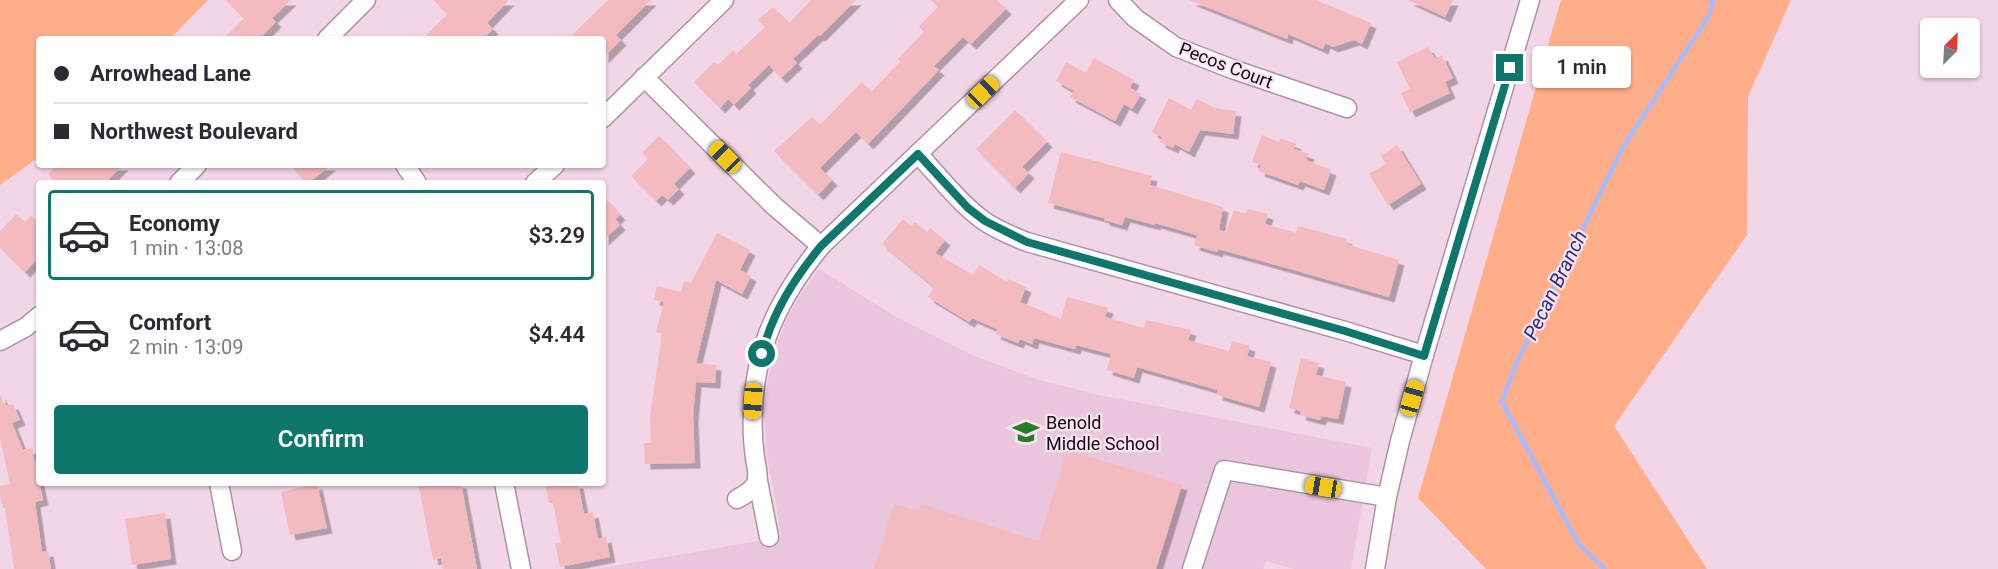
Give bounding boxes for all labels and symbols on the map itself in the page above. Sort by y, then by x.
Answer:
north arrow [1920,18,1980,78]
street label: Pecos Court [1176,38,1276,93]
callout: 1 min [1531,47,1630,89]
route end [1496,54,1523,81]
car [964,73,1002,111]
car [706,138,744,176]
water label: Pecan Branch [1518,226,1592,344]
route start [748,340,775,367]
car [1398,378,1426,418]
car [743,383,763,419]
place label: Benold Middle School [1046,412,1160,454]
school or university icon: Benold Middle School [1011,417,1041,447]
car [1304,475,1342,499]

